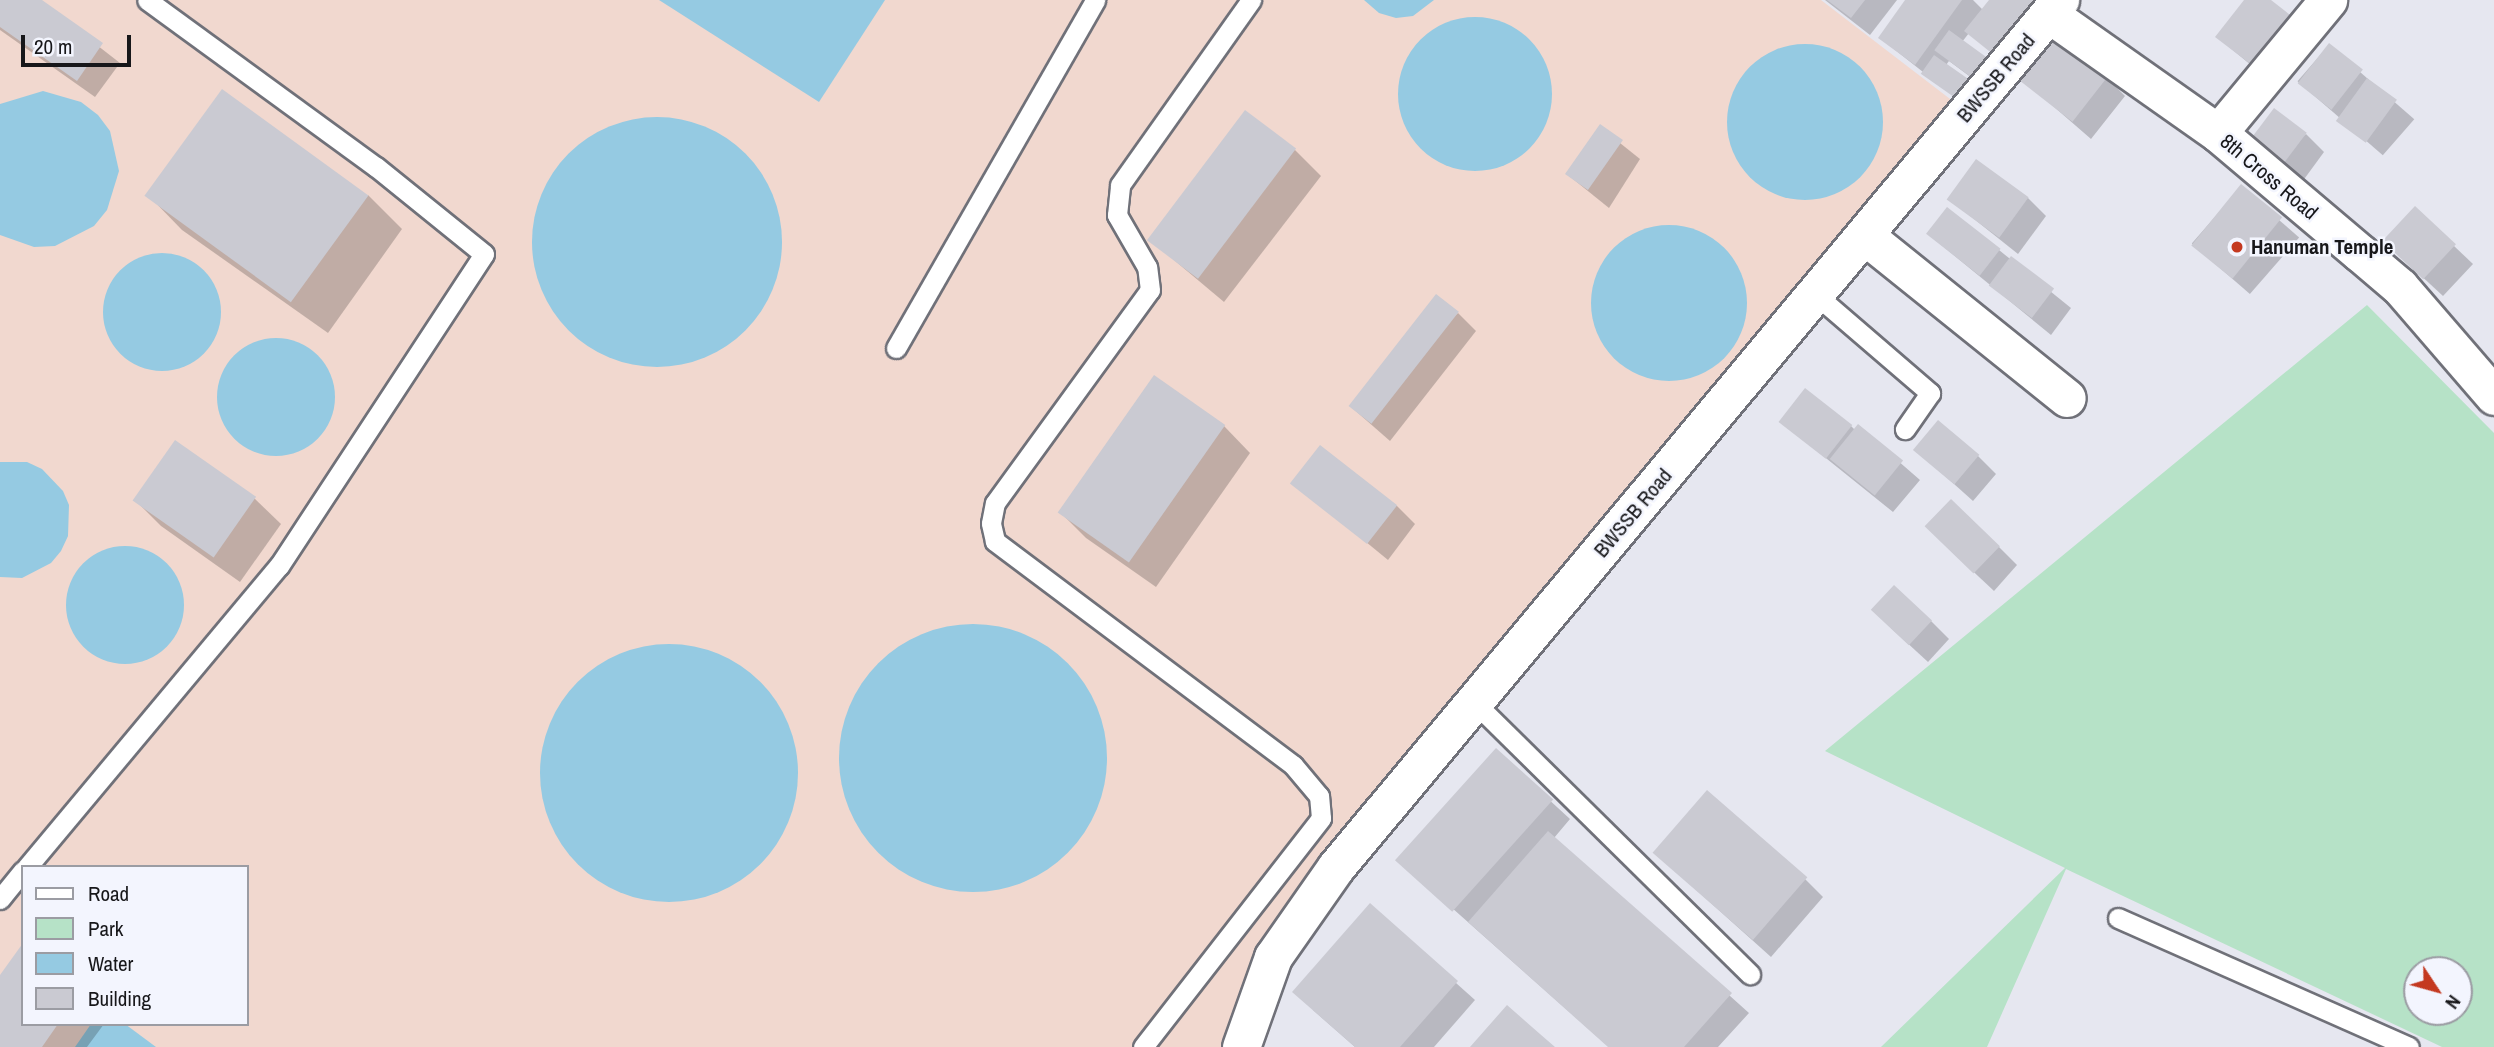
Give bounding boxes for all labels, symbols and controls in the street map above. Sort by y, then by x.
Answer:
scale bar [24,21,135,65]
street label: BWSSB Road [1952,28,2040,128]
text: 20 m [34,32,72,61]
street label: 8th Cross Road [2215,129,2323,225]
place label: Hanuman Temple [2251,234,2393,260]
marker: Hanuman Temple [2229,239,2245,255]
street label: BWSSB Road [1589,463,1677,563]
legend [21,865,248,1026]
text: Road [88,879,129,908]
text: Park [88,914,123,943]
text: Water [88,949,133,978]
north arrow [2403,956,2473,1026]
text: Building [88,984,151,1013]
text: N [2440,990,2467,1014]

